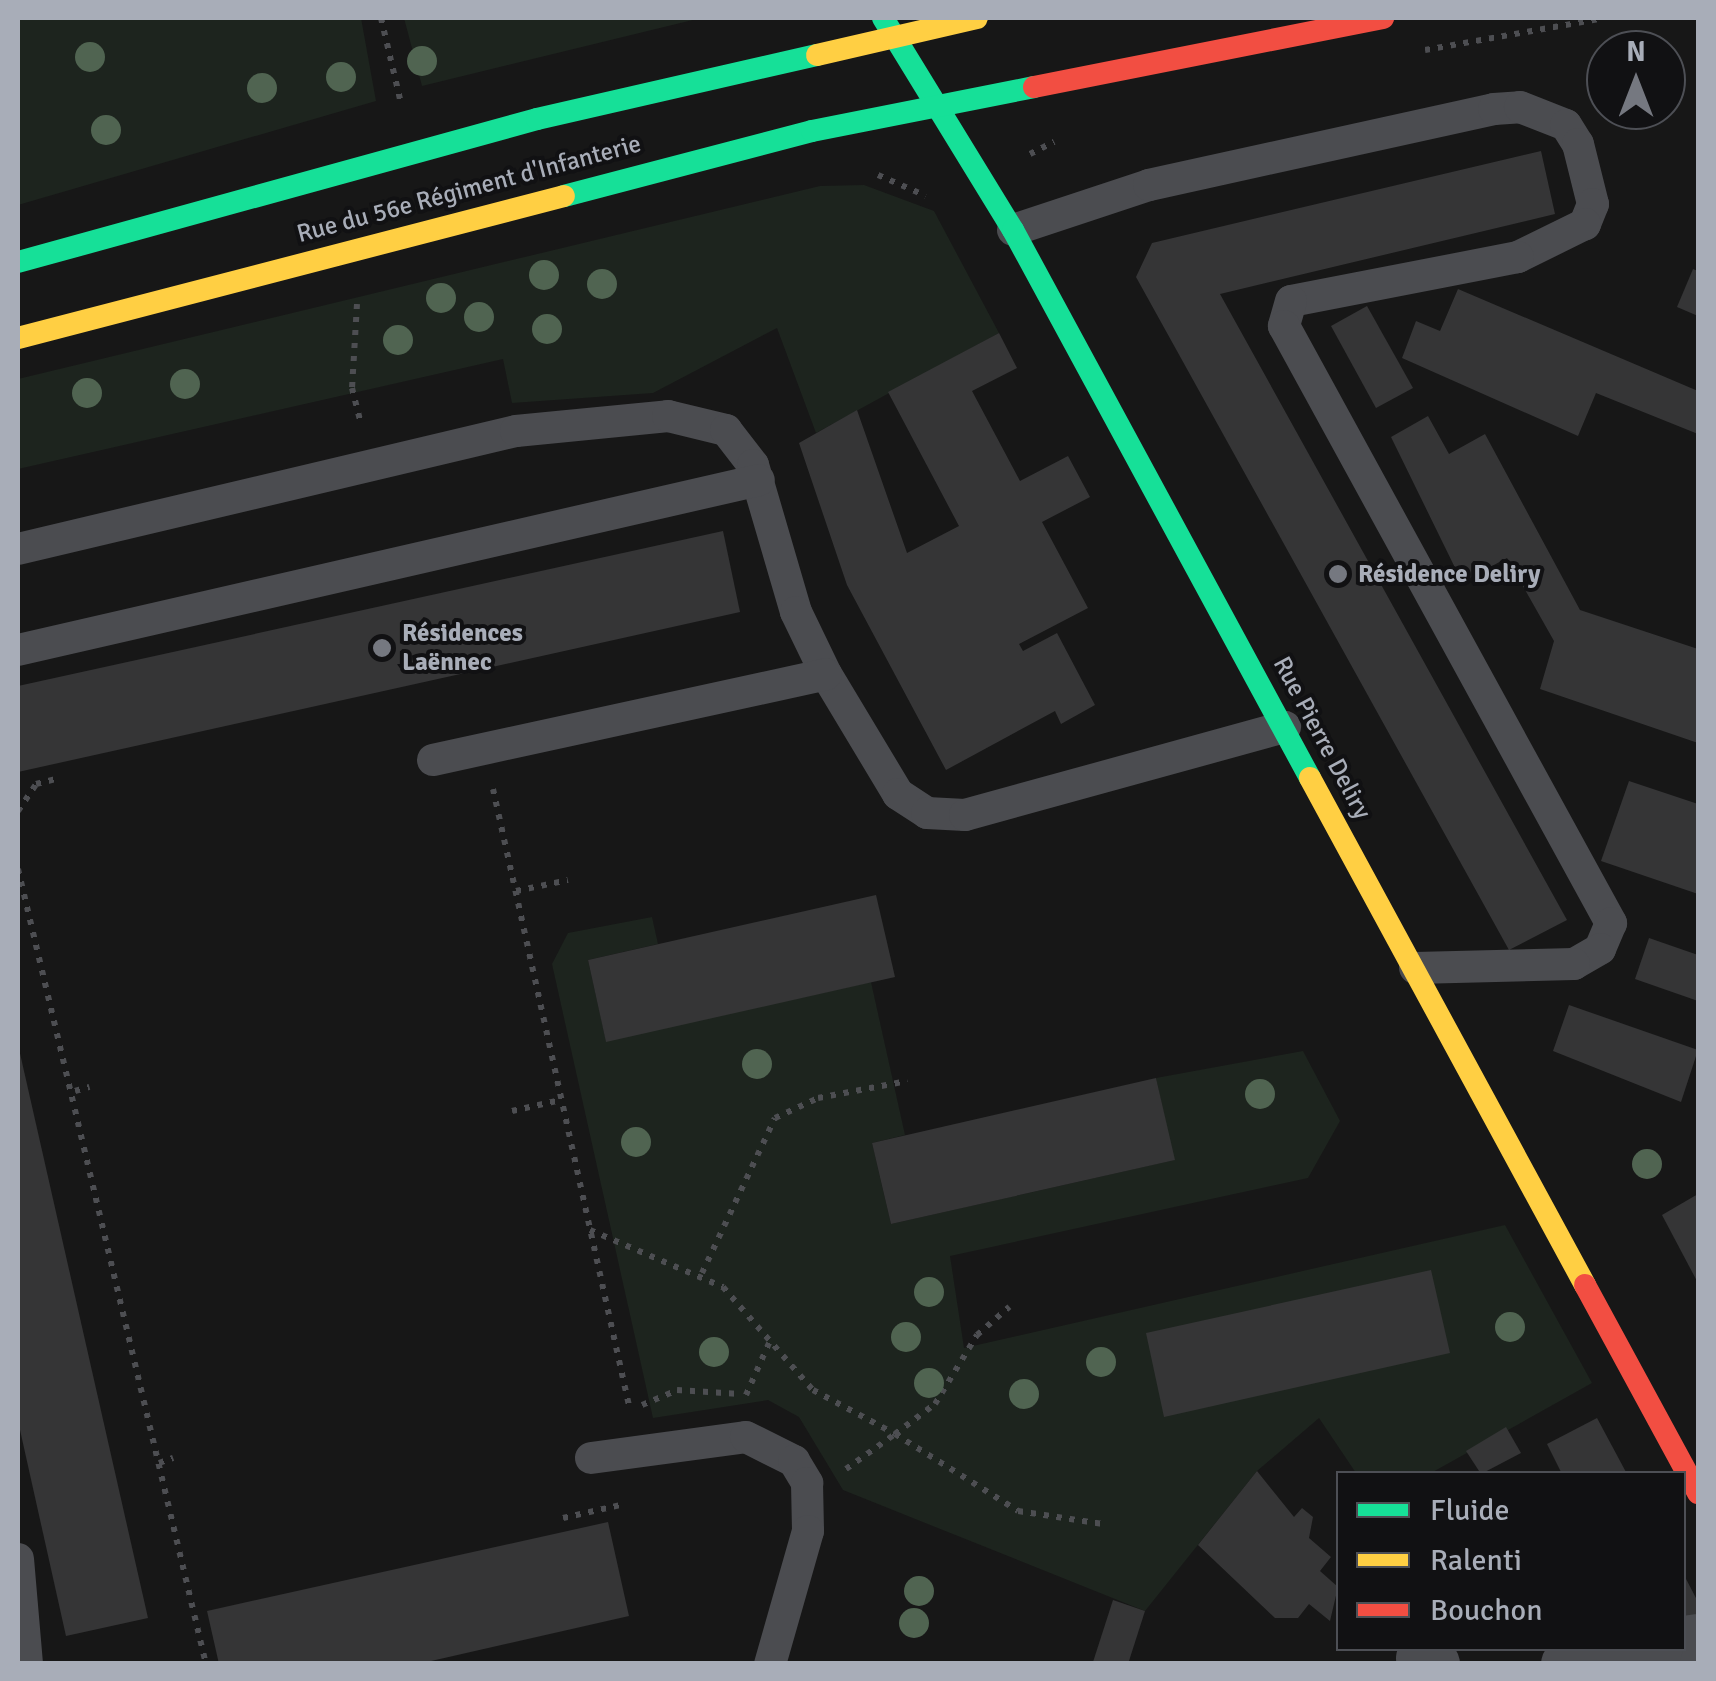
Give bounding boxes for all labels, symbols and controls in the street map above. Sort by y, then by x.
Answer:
north arrow [1586,30,1686,130]
text: N [1626,35,1646,69]
street label: Rue du 56e Régiment d'Infanterie [294,129,644,249]
place label: Résidence Deliry [1358,559,1540,589]
marker: Résidence Deliry [1327,563,1349,585]
place label: Résidences Laënnec [402,619,523,678]
marker: Résidences Laënnec [371,637,393,659]
street label: Rue Pierre Deliry [1267,652,1377,824]
legend [1336,1471,1686,1651]
text: Fluide [1430,1492,1509,1529]
text: Ralenti [1430,1542,1522,1579]
text: Bouchon [1430,1592,1543,1629]

